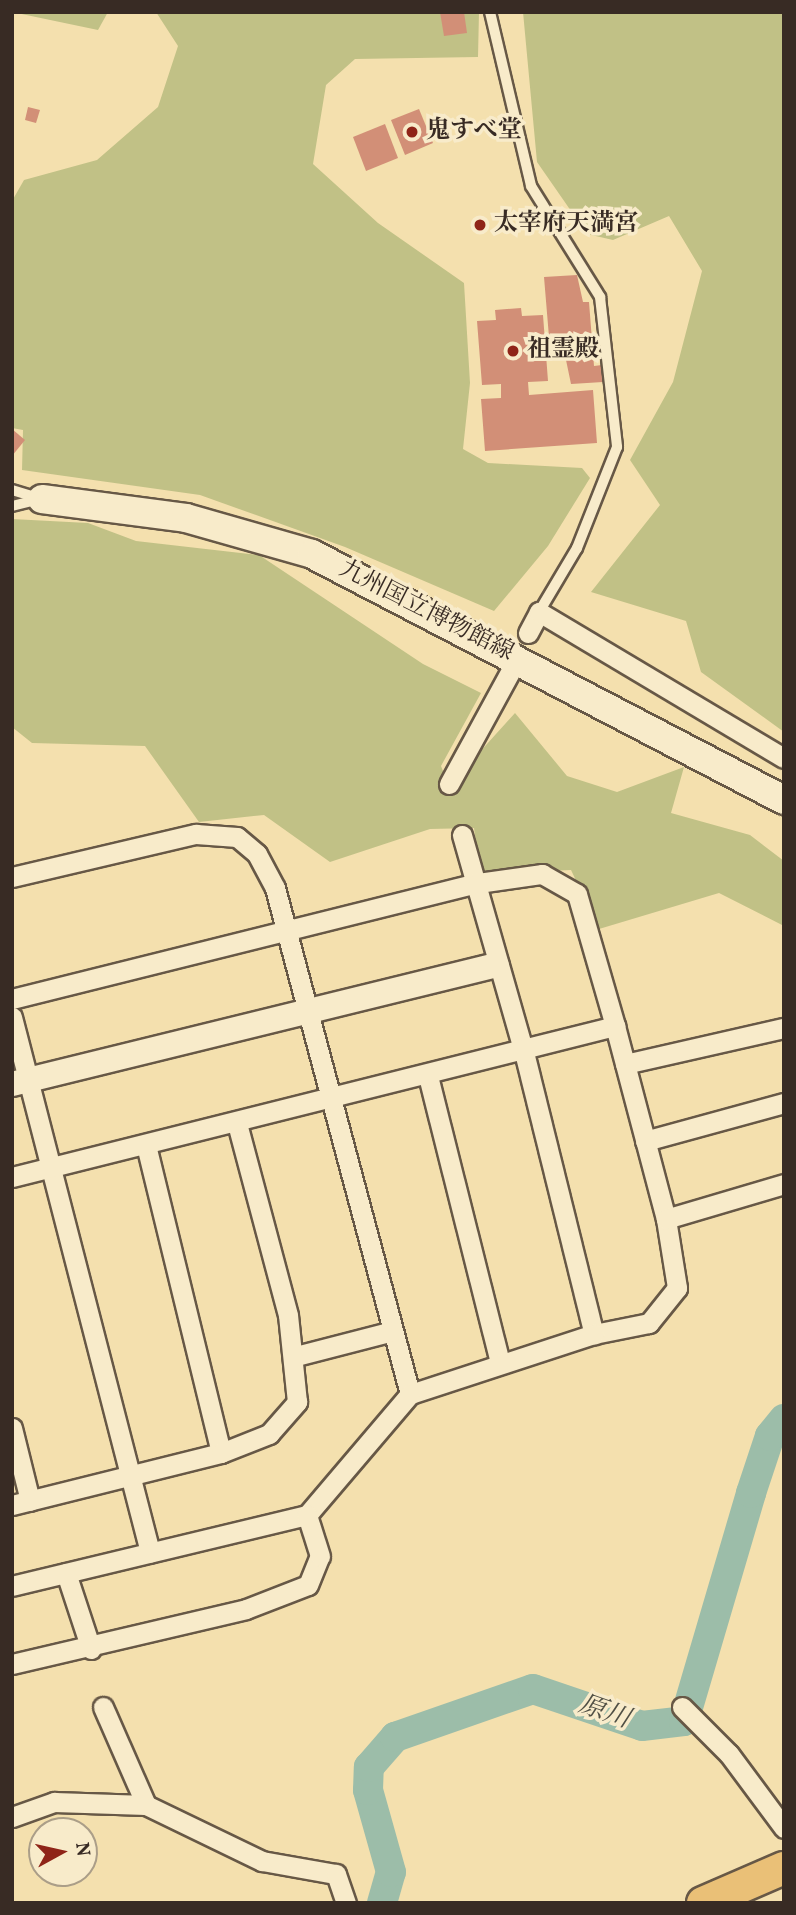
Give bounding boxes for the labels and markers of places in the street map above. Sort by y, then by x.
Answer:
place label: 鬼すべ堂 [426,118,522,146]
marker: 鬼すべ堂 [404,124,420,140]
place label: 太宰府天満宮 [494,211,638,239]
marker: 太宰府天満宮 [472,217,488,233]
place label: 祖霊殿 [527,337,599,365]
marker: 祖霊殿 [505,343,521,359]

